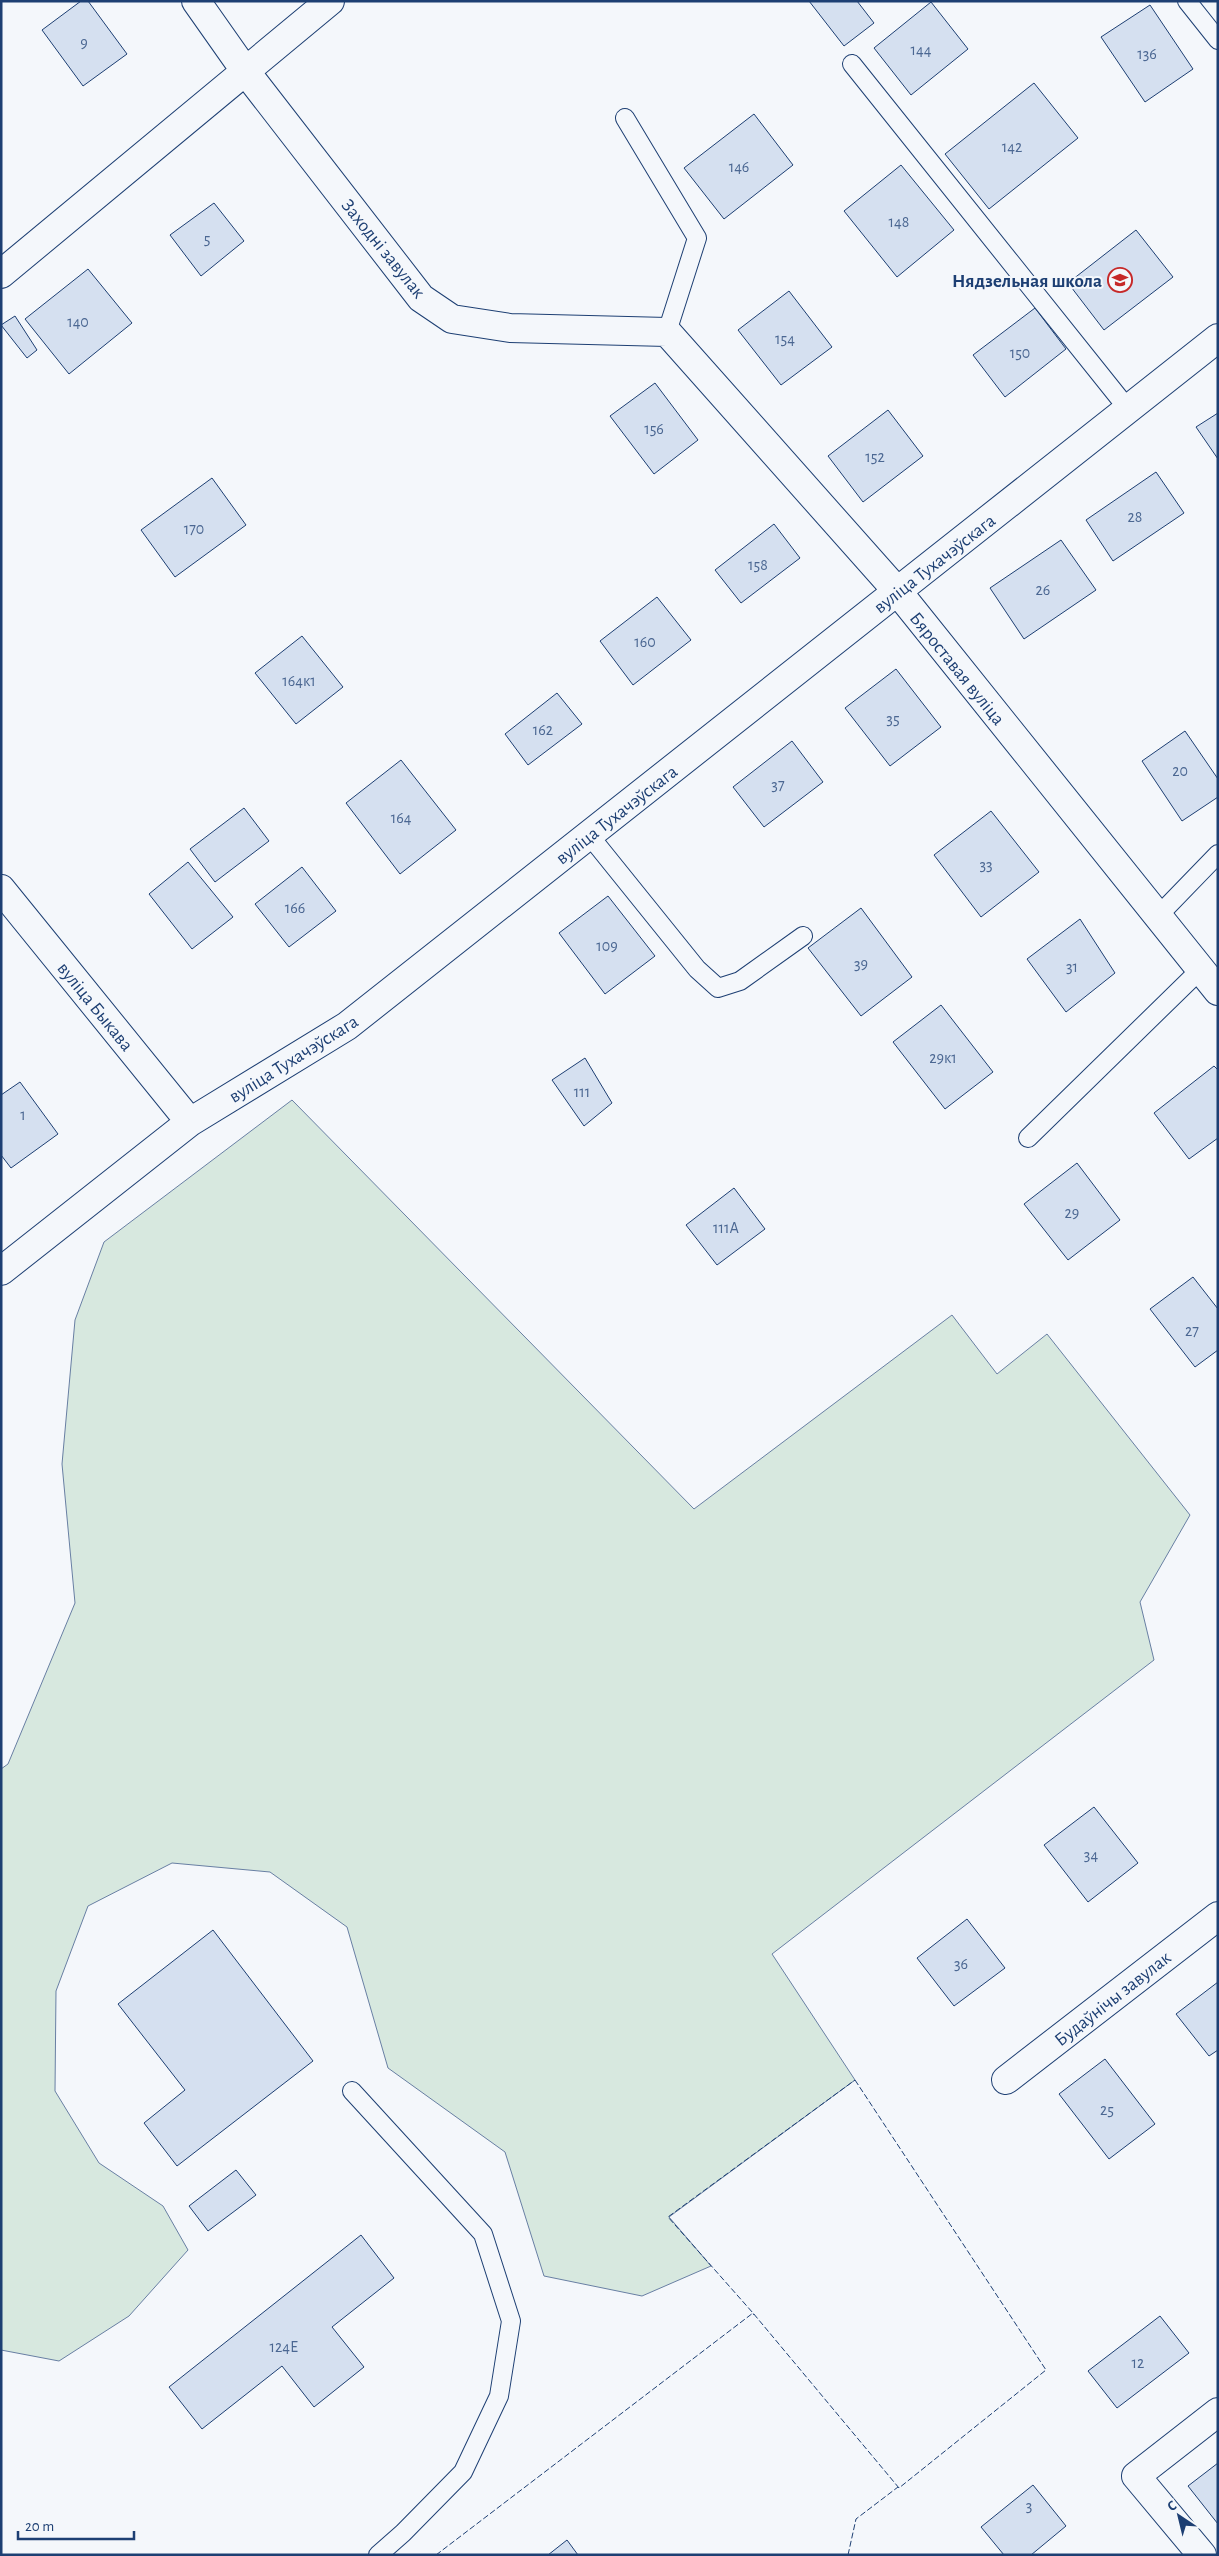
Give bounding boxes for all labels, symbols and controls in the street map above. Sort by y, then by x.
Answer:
house number: 9 [80,35,88,51]
house number: 144 [911,42,932,58]
house number: 136 [1137,46,1157,62]
house number: 142 [1002,139,1022,155]
house number: 146 [729,159,749,175]
street label: Заходні завулак [337,196,429,302]
house number: 148 [889,214,909,230]
house number: 5 [204,231,210,247]
school or university icon: Нядзельная школа [1107,267,1133,293]
place label: Нядзельная школа [952,272,1102,291]
house number: 140 [67,314,89,330]
house number: 154 [775,331,795,347]
house number: 150 [1010,345,1030,361]
house number: 156 [644,421,664,437]
house number: 152 [865,449,885,465]
house number: 28 [1128,509,1142,525]
street label: вуліца Тухачэўскага [871,511,999,617]
house number: 170 [184,521,204,537]
house number: 158 [748,557,768,573]
house number: 26 [1036,582,1050,598]
street label: Бяроставая вуліца [906,609,1008,729]
house number: 160 [634,634,656,650]
house number: 164к1 [282,673,316,689]
house number: 35 [886,711,900,727]
house number: 162 [533,722,553,738]
street label: вуліца Тухачэўскага [553,762,681,868]
house number: 20 [1172,763,1188,779]
house number: 37 [771,777,785,793]
house number: 164 [391,810,412,826]
house number: 33 [979,857,993,873]
house number: 166 [285,900,305,916]
house number: 109 [596,938,618,954]
house number: 39 [854,956,868,972]
street label: вуліца Быкава [53,959,136,1055]
house number: 31 [1066,959,1078,975]
street label: вуліца Тухачэўскага [226,1012,362,1107]
house number: 29к1 [929,1050,957,1066]
house number: 111 [574,1084,590,1100]
house number: 1 [20,1107,26,1123]
house number: 29 [1065,1205,1079,1221]
house number: 111А [713,1220,740,1236]
house number: 27 [1185,1323,1199,1339]
house number: 34 [1084,1847,1098,1863]
street label: Будаўнічы завулак [1051,1948,1175,2050]
house number: 36 [954,1956,968,1972]
house number: 25 [1100,2102,1114,2118]
house number: 124Е [270,2339,298,2355]
house number: 12 [1132,2355,1144,2371]
north arrow [1154,2491,1204,2541]
house number: 3 [1026,2498,1032,2514]
text: С [1165,2498,1180,2514]
scale bar [18,2508,134,2540]
text: 20 m [25,2519,54,2534]

